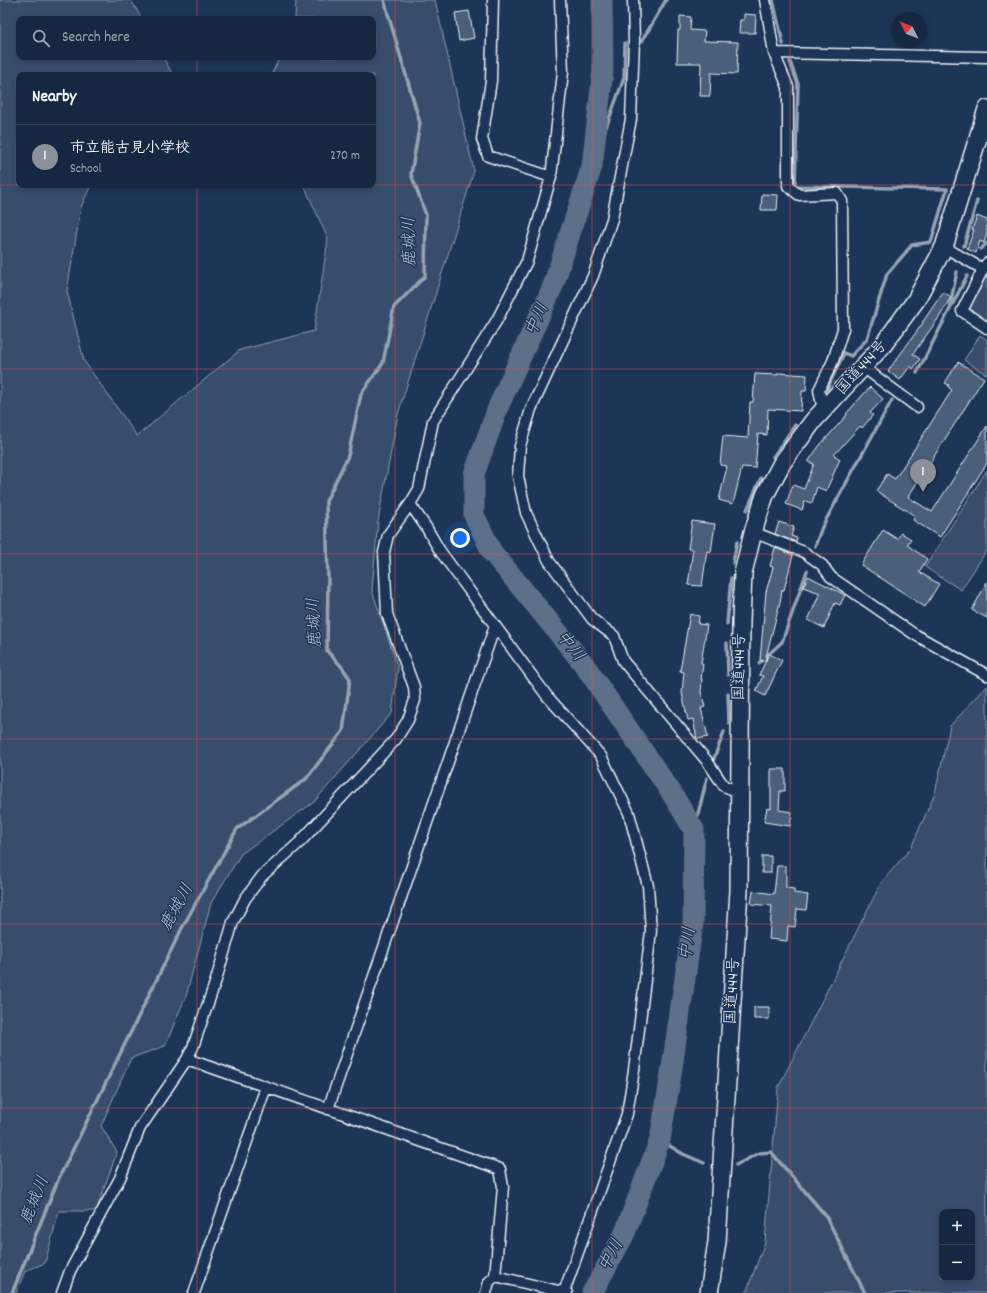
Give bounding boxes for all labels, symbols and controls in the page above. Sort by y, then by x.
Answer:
north arrow [891,12,927,48]
search box [16,16,376,60]
icon: search [30,27,52,49]
text: Search here [62,27,130,49]
text: Nearby [32,86,76,110]
text: 市立能古見小学校 [70,138,190,160]
text: 1 [44,147,46,166]
text: 270 m [330,147,360,166]
text: School [70,160,102,179]
water label: 鹿城川 [399,216,423,268]
water label: 中川 [520,300,556,340]
street label: 国道444号 [831,335,893,401]
pin: 1 [910,459,936,492]
your location [450,528,470,548]
water label: 鹿城川 [303,597,329,649]
water label: 中川 [549,626,589,668]
street label: 国道444号 [728,633,752,701]
water label: 鹿城川 [155,880,201,936]
water label: 中川 [675,925,703,963]
street label: 国道444号 [720,956,746,1026]
water label: 鹿城川 [15,1173,57,1229]
map controls [939,1209,975,1281]
button: + [939,1209,975,1245]
water label: 中川 [593,1235,631,1277]
button: − [939,1245,975,1281]

